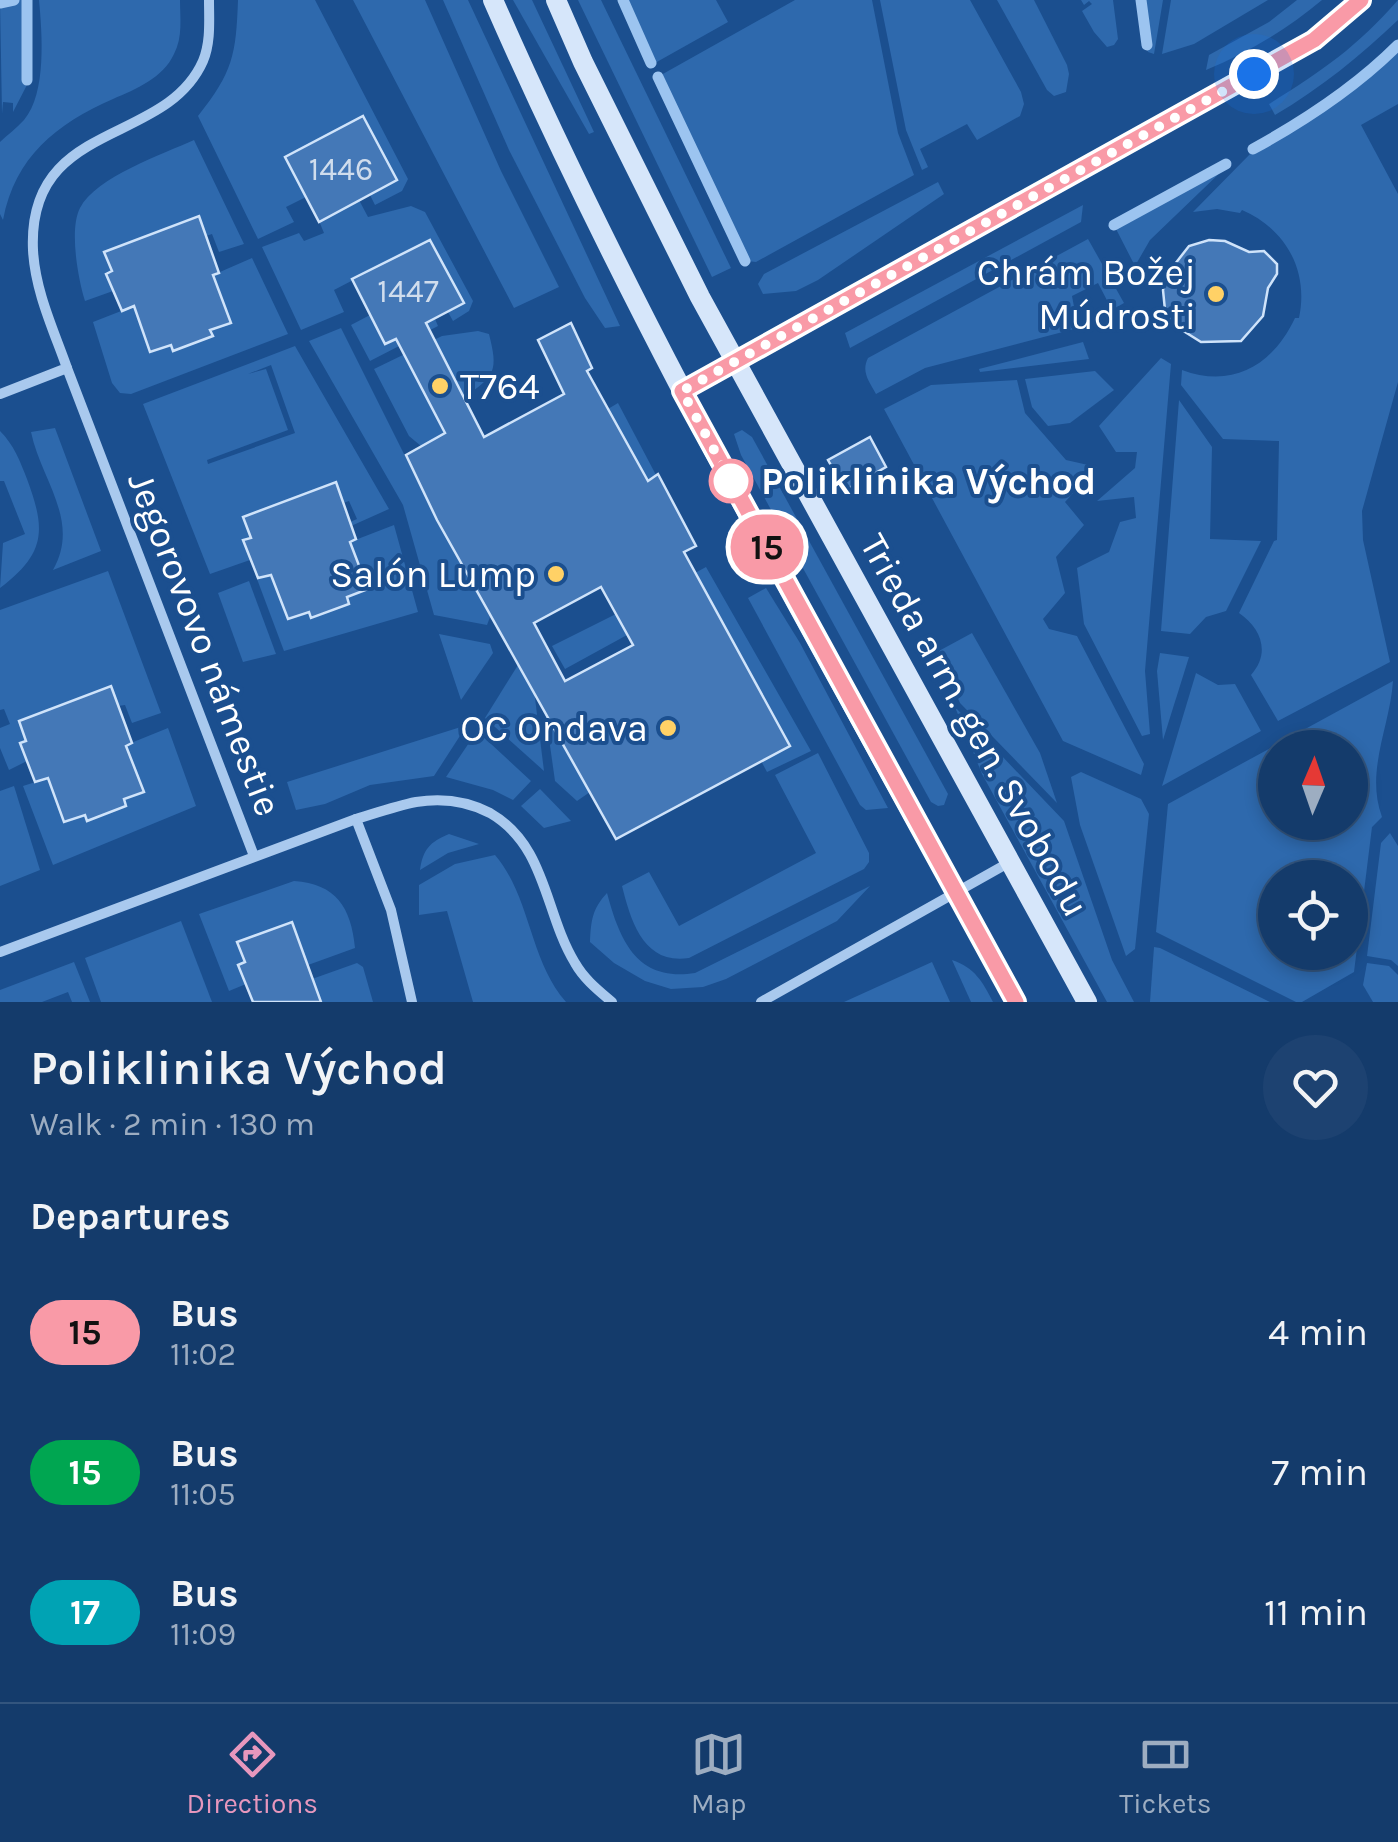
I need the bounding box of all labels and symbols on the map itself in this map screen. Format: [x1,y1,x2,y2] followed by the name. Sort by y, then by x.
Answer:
[1229,49,1279,99] your location
[309,151,373,188] house number: 1446
[977,250,1196,339] place label: Chrám Božej Múdrosti
[377,273,439,310] house number: 1447
[1205,283,1227,305] marker: Chrám Božej Múdrosti
[460,364,540,409] place label: T764
[429,375,451,397] marker: T764
[761,459,1096,504] place label: Poliklinika Východ
[710,460,752,502] marker: Poliklinika Východ
[118,466,291,822] street label: Jegorovovo námestie
[722,514,812,580] line badge: 15
[850,526,1099,924] street label: Trieda arm. gen. Svobodu
[330,552,536,597] place label: Salón Lump
[545,563,567,585] marker: Salón Lump
[460,706,648,751] place label: OC Ondava
[657,717,679,739] marker: OC Ondava
[1258,730,1368,840] north arrow

